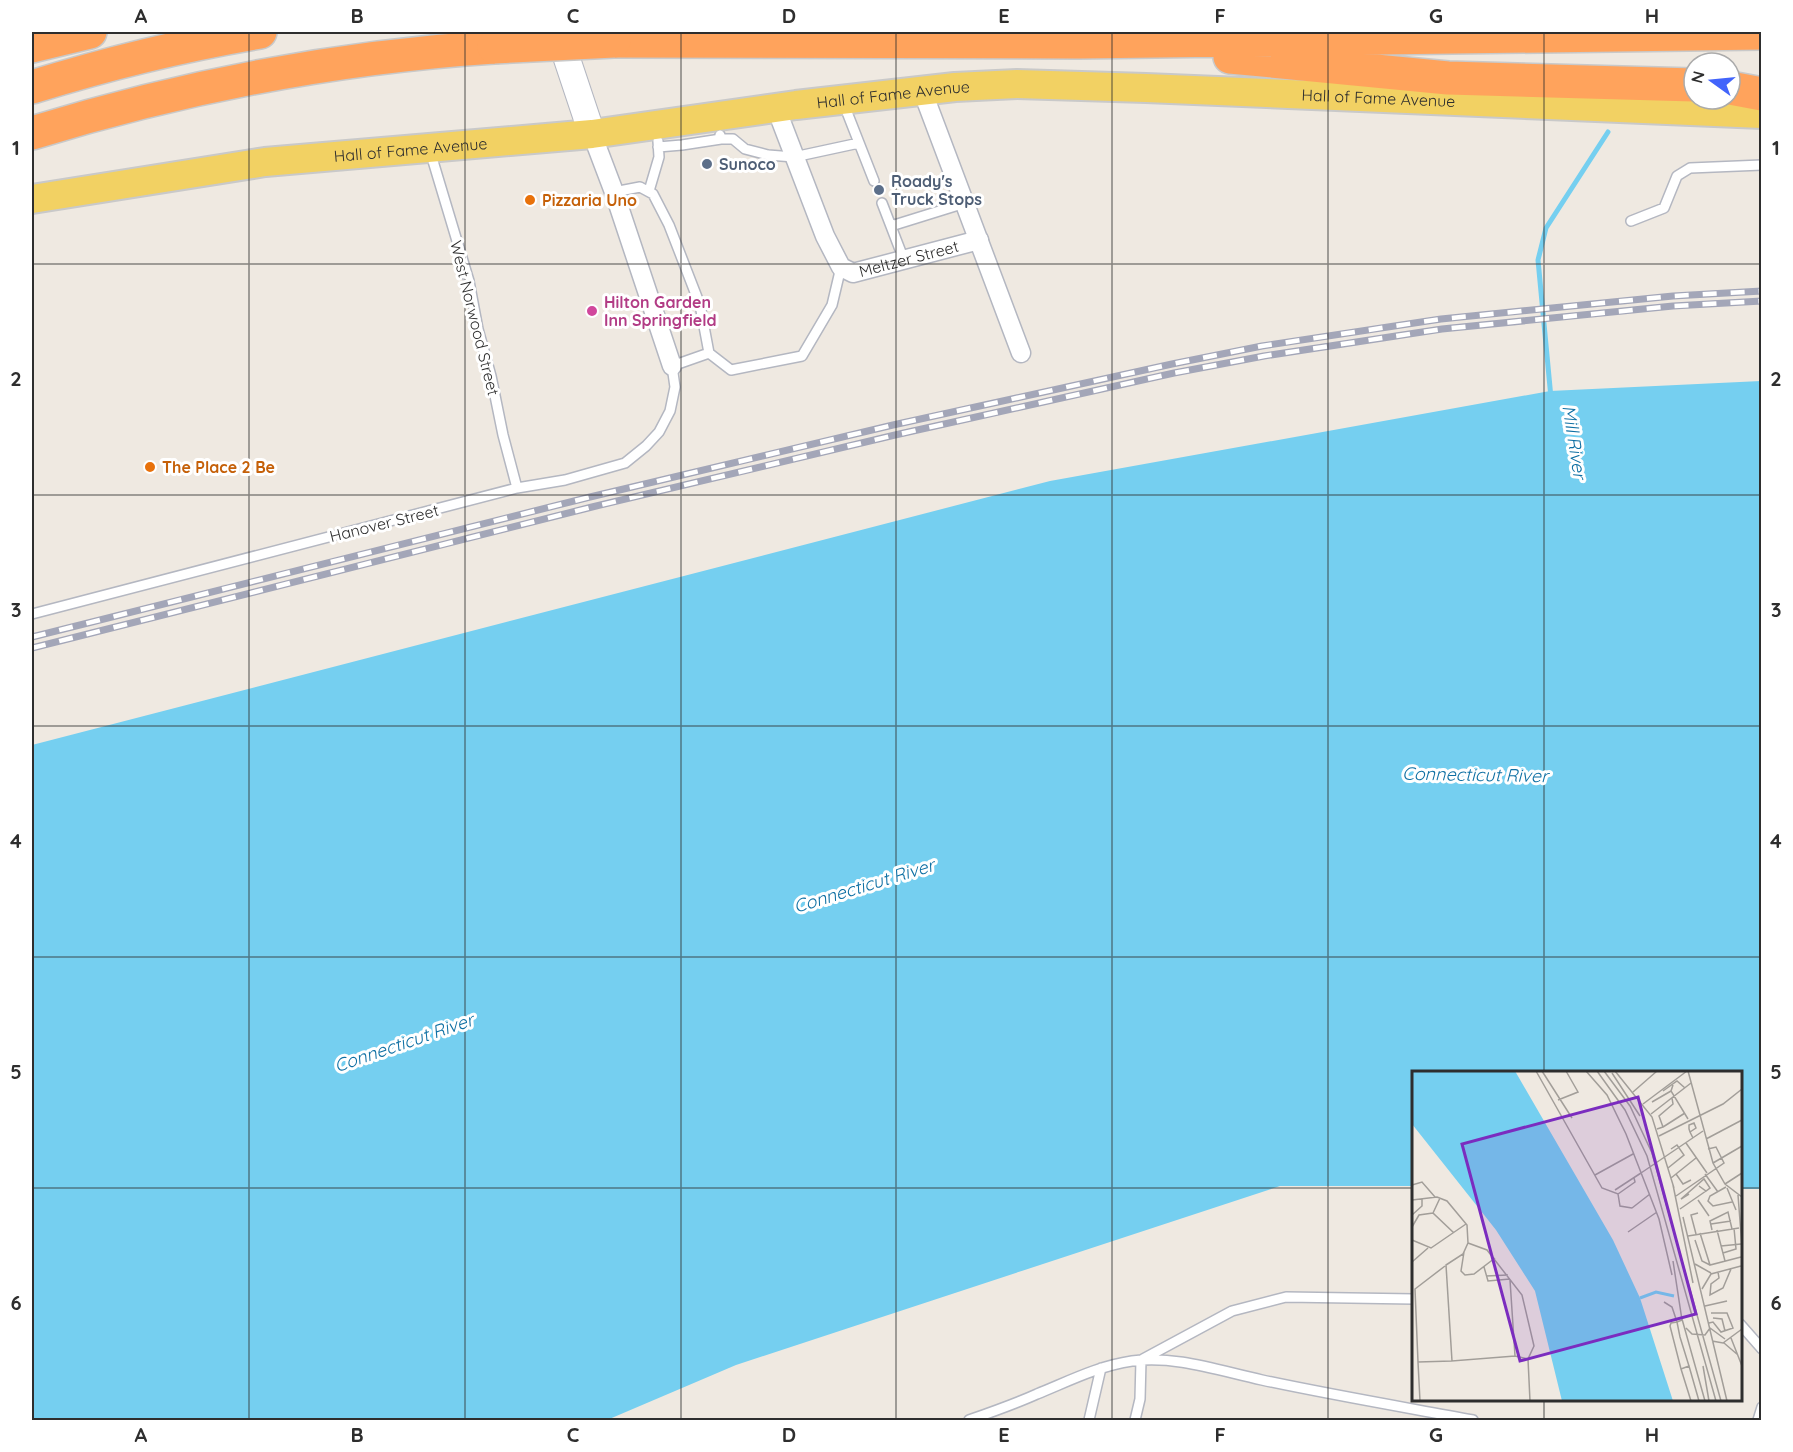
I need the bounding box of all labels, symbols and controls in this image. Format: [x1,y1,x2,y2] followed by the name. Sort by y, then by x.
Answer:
[135,3,148,28] text: A
[350,3,364,28] text: B
[567,3,580,28] text: C
[782,3,796,28] text: D
[998,3,1010,28] text: E
[1214,3,1226,28] text: F
[1429,3,1443,28] text: G
[1645,3,1659,28] text: H
[1682,51,1742,111] north arrow
[1686,69,1709,85] text: N
[816,76,970,113] street label: Hall of Fame Avenue
[1301,85,1456,111] street label: Hall of Fame Avenue
[333,133,488,166] street label: Hall of Fame Avenue
[12,135,20,160] text: 1
[1772,135,1780,160] text: 1
[719,154,776,174] place label: Sunoco
[700,157,714,171] marker: Sunoco
[891,171,982,209] place label: Roady's Truck Stops
[872,183,886,197] marker: Roady's Truck Stops
[542,190,637,210] place label: Pizzaria Uno
[523,193,537,207] marker: Pizzaria Uno
[857,236,961,281] street label: Meltzer Street
[446,238,504,398] street label: West Norwood Street
[604,292,716,330] place label: Hilton Garden Inn Springfield
[585,304,599,318] marker: Hilton Garden Inn Springfield
[10,366,22,391] text: 2
[1770,366,1782,391] text: 2
[1557,403,1592,482] water label: Mill River
[162,457,275,477] place label: The Place 2 Be
[143,460,157,474] marker: The Place 2 Be
[327,500,441,546] street label: Hanover Street
[11,597,21,622] text: 3
[1771,597,1781,622] text: 3
[1402,762,1550,787] water label: Connecticut River
[10,828,22,853] text: 4
[1770,828,1782,853] text: 4
[791,853,939,918] water label: Connecticut River
[331,1007,479,1077] water label: Connecticut River
[10,1059,22,1084] text: 5
[1770,1059,1782,1084] text: 5
[1412,1071,1742,1401] inset map
[10,1290,22,1315] text: 6
[1770,1290,1782,1315] text: 6
[135,1422,148,1447] text: A
[350,1422,364,1447] text: B
[567,1422,580,1447] text: C
[782,1422,796,1447] text: D
[998,1422,1010,1447] text: E
[1214,1422,1226,1447] text: F
[1429,1422,1443,1447] text: G
[1645,1422,1659,1447] text: H

